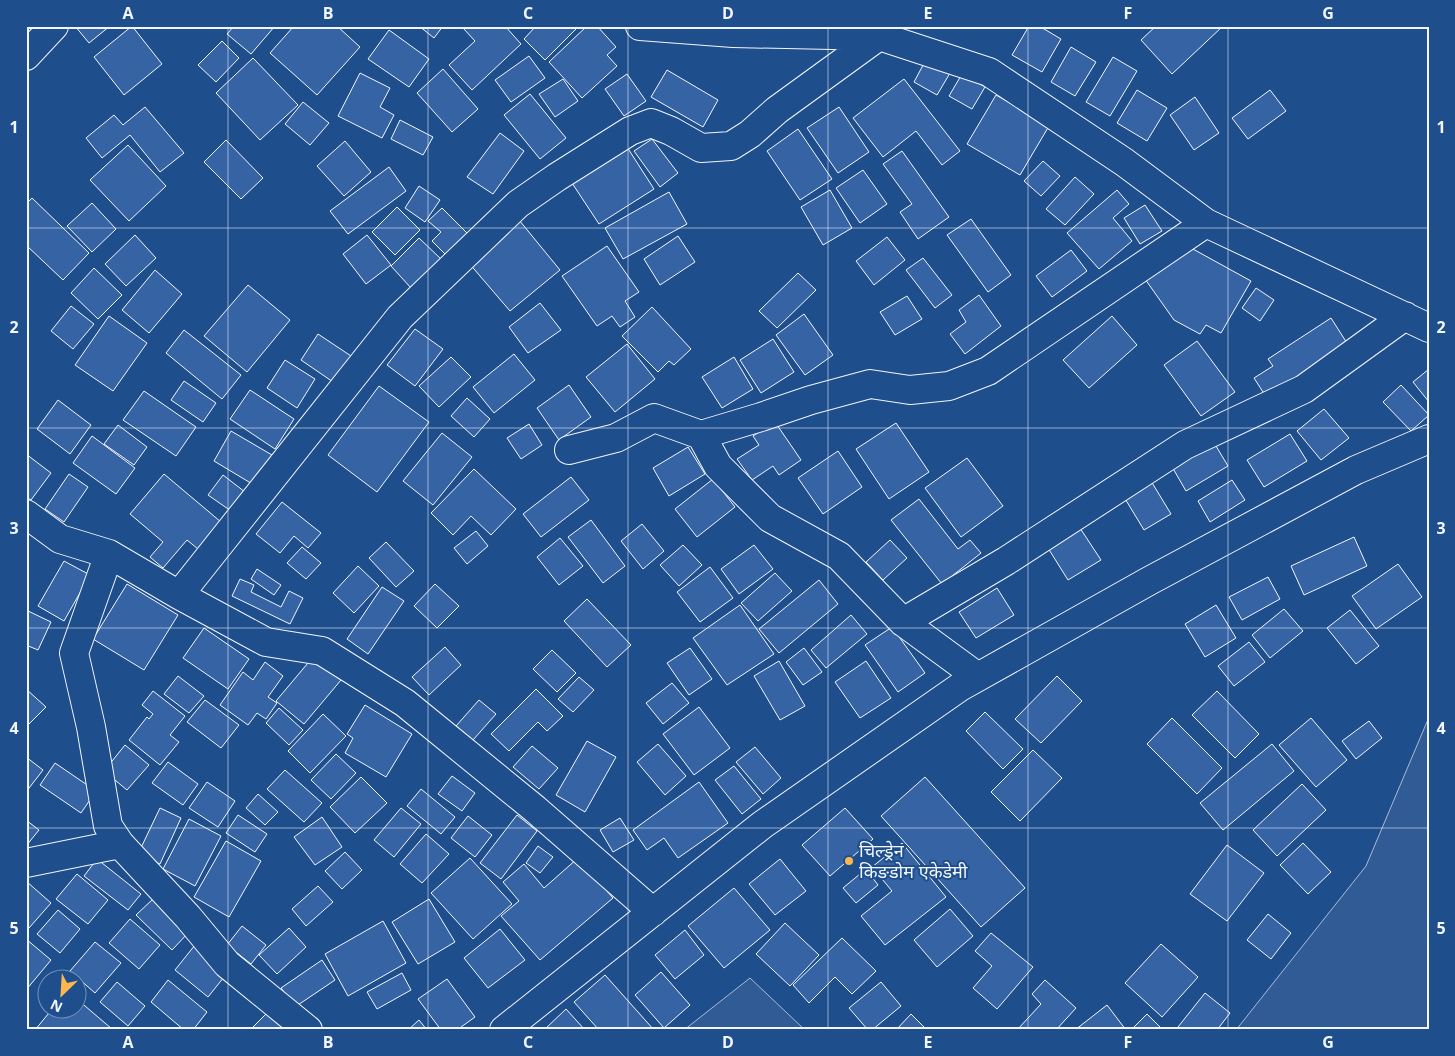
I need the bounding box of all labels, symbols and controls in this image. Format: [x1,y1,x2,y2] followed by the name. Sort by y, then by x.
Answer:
[122,2,134,24] text: A
[323,2,333,24] text: B
[523,2,533,24] text: C
[722,2,734,24] text: D
[924,2,933,24] text: E
[1124,2,1132,24] text: F
[1322,2,1334,24] text: G
[9,116,19,138] text: 1
[1436,116,1446,138] text: 1
[9,316,19,338] text: 2
[1436,316,1446,338] text: 2
[9,517,19,539] text: 3
[1436,517,1446,539] text: 3
[9,717,19,739] text: 4
[1436,717,1446,739] text: 4
[859,838,968,883] place label: चिल्ड्रेन किङडोम एकेडेमी
[843,855,855,867] marker: चिल्ड्रेन किङडोम एकेडेमी
[9,917,19,939] text: 5
[1436,917,1446,939] text: 5
[38,968,88,1018] north arrow
[47,995,65,1017] text: N
[122,1031,134,1053] text: A
[323,1031,333,1053] text: B
[523,1031,533,1053] text: C
[722,1031,734,1053] text: D
[924,1031,933,1053] text: E
[1124,1031,1132,1053] text: F
[1322,1031,1334,1053] text: G

